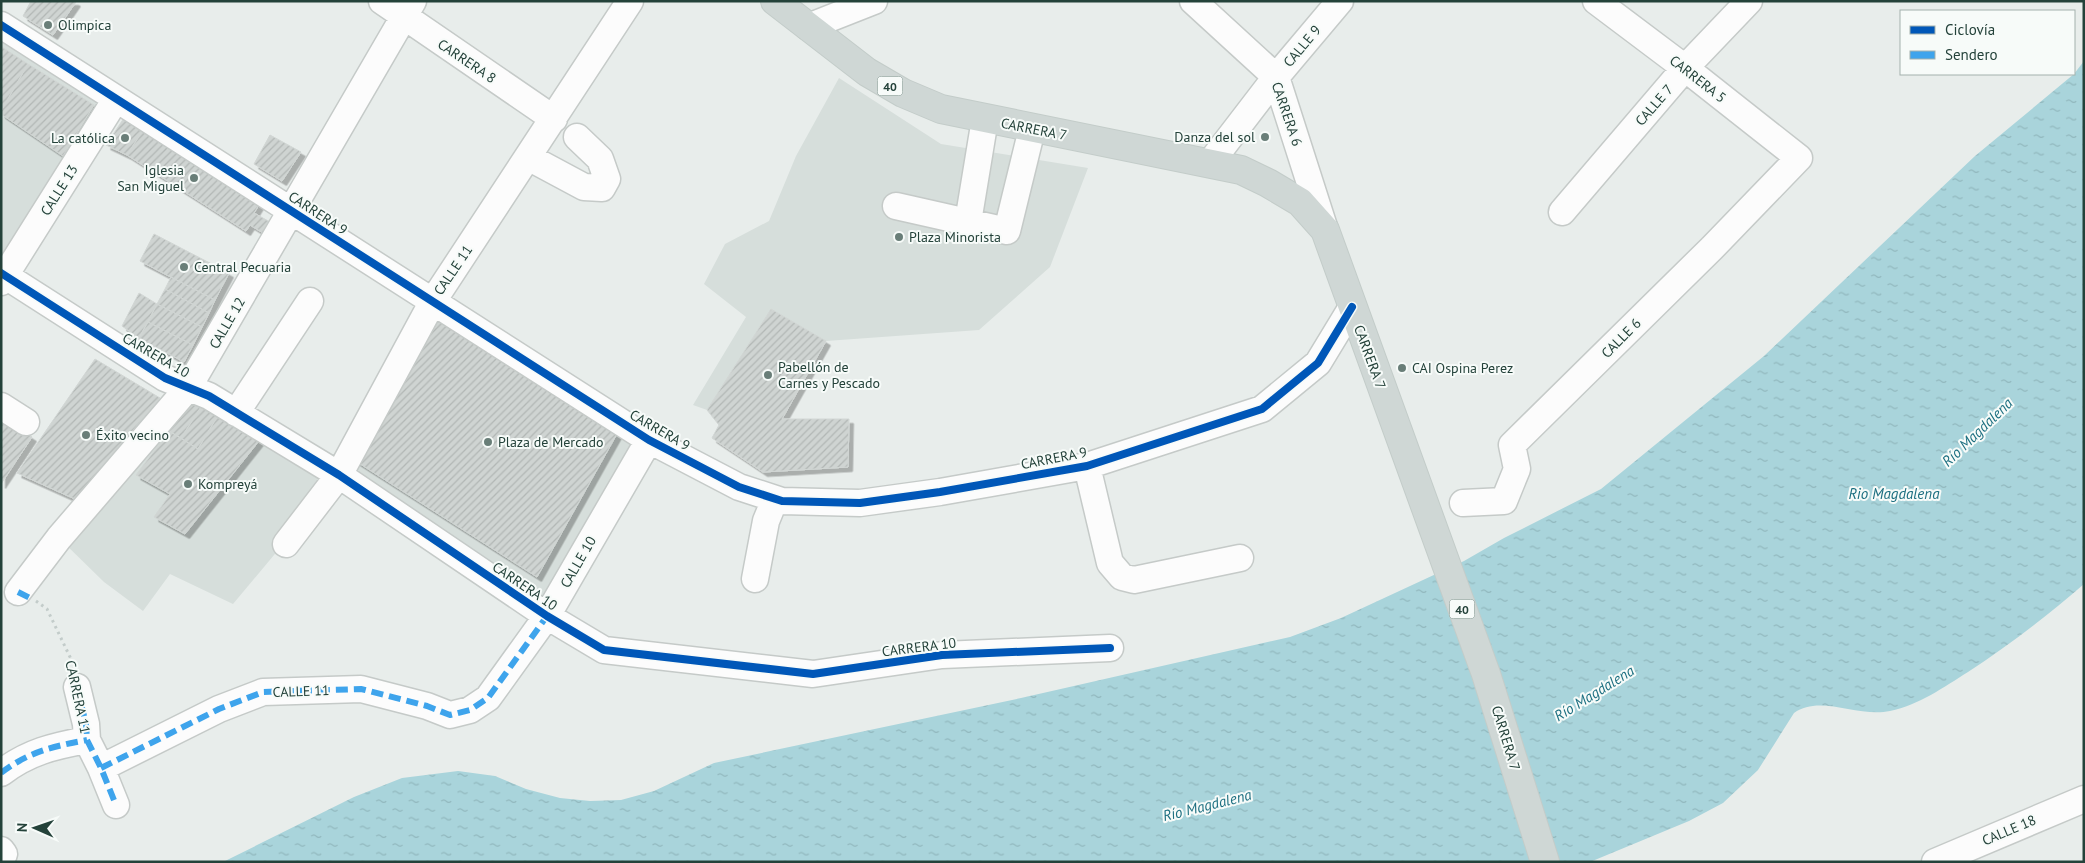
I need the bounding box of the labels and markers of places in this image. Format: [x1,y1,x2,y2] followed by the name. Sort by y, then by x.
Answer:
[58,16,111,34] place label: Olimpica
[42,19,54,31] marker: Olimpica
[1174,128,1255,146] place label: Danza del sol
[51,129,115,147] place label: La católica
[1259,131,1271,143] marker: Danza del sol
[119,132,131,144] marker: La católica
[117,161,184,195] place label: Iglesia San Miguel
[188,172,200,184] marker: Iglesia San Miguel
[909,228,1001,246] place label: Plaza Minorista
[893,231,905,243] marker: Plaza Minorista
[194,258,291,276] place label: Central Pecuaria
[178,261,190,273] marker: Central Pecuaria
[778,358,880,392] place label: Pabellón de Carnes y Pescado
[1412,359,1513,377] place label: CAI Ospina Perez
[1396,362,1408,374] marker: CAI Ospina Perez
[762,369,774,381] marker: Pabellón de Carnes y Pescado
[96,426,169,444] place label: Éxito vecino
[80,429,92,441] marker: Éxito vecino
[498,433,603,451] place label: Plaza de Mercado
[482,436,494,448] marker: Plaza de Mercado
[198,475,257,493] place label: Kompreyá
[182,478,194,490] marker: Kompreyá

